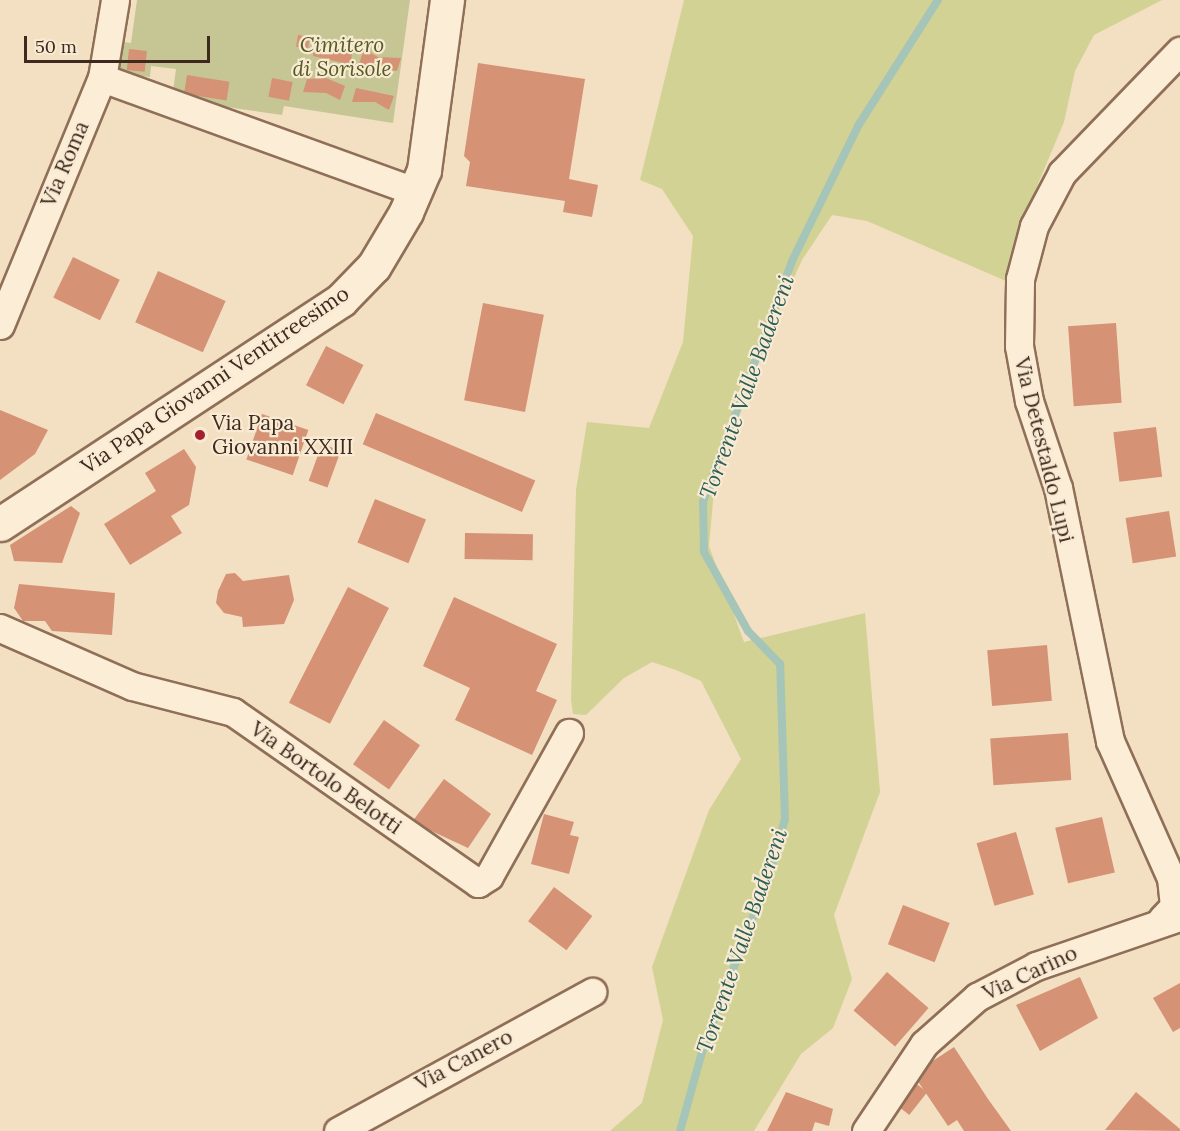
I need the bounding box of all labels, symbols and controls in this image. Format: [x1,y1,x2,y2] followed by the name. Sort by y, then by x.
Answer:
[27,24,213,62] scale bar
[292,32,392,82] park label: Cimitero di Sorisole
[35,35,77,58] text: 50 m
[36,117,94,211] street label: Via Roma
[694,272,800,502] water label: Torrente Valle Badereni
[76,281,354,479] street label: Via Papa Giovanni Ventitreesimo
[1009,355,1079,545] street label: Via Detestaldo Lupi
[212,410,353,460] place label: Via Papa Giovanni XXIII
[193,428,207,442] marker: Via Papa Giovanni XXIII
[245,716,407,840] street label: Via Bortolo Belotti
[691,825,793,1057] water label: Torrente Valle Badereni
[979,940,1081,1006] street label: Via Carino
[411,1024,517,1096] street label: Via Canero

